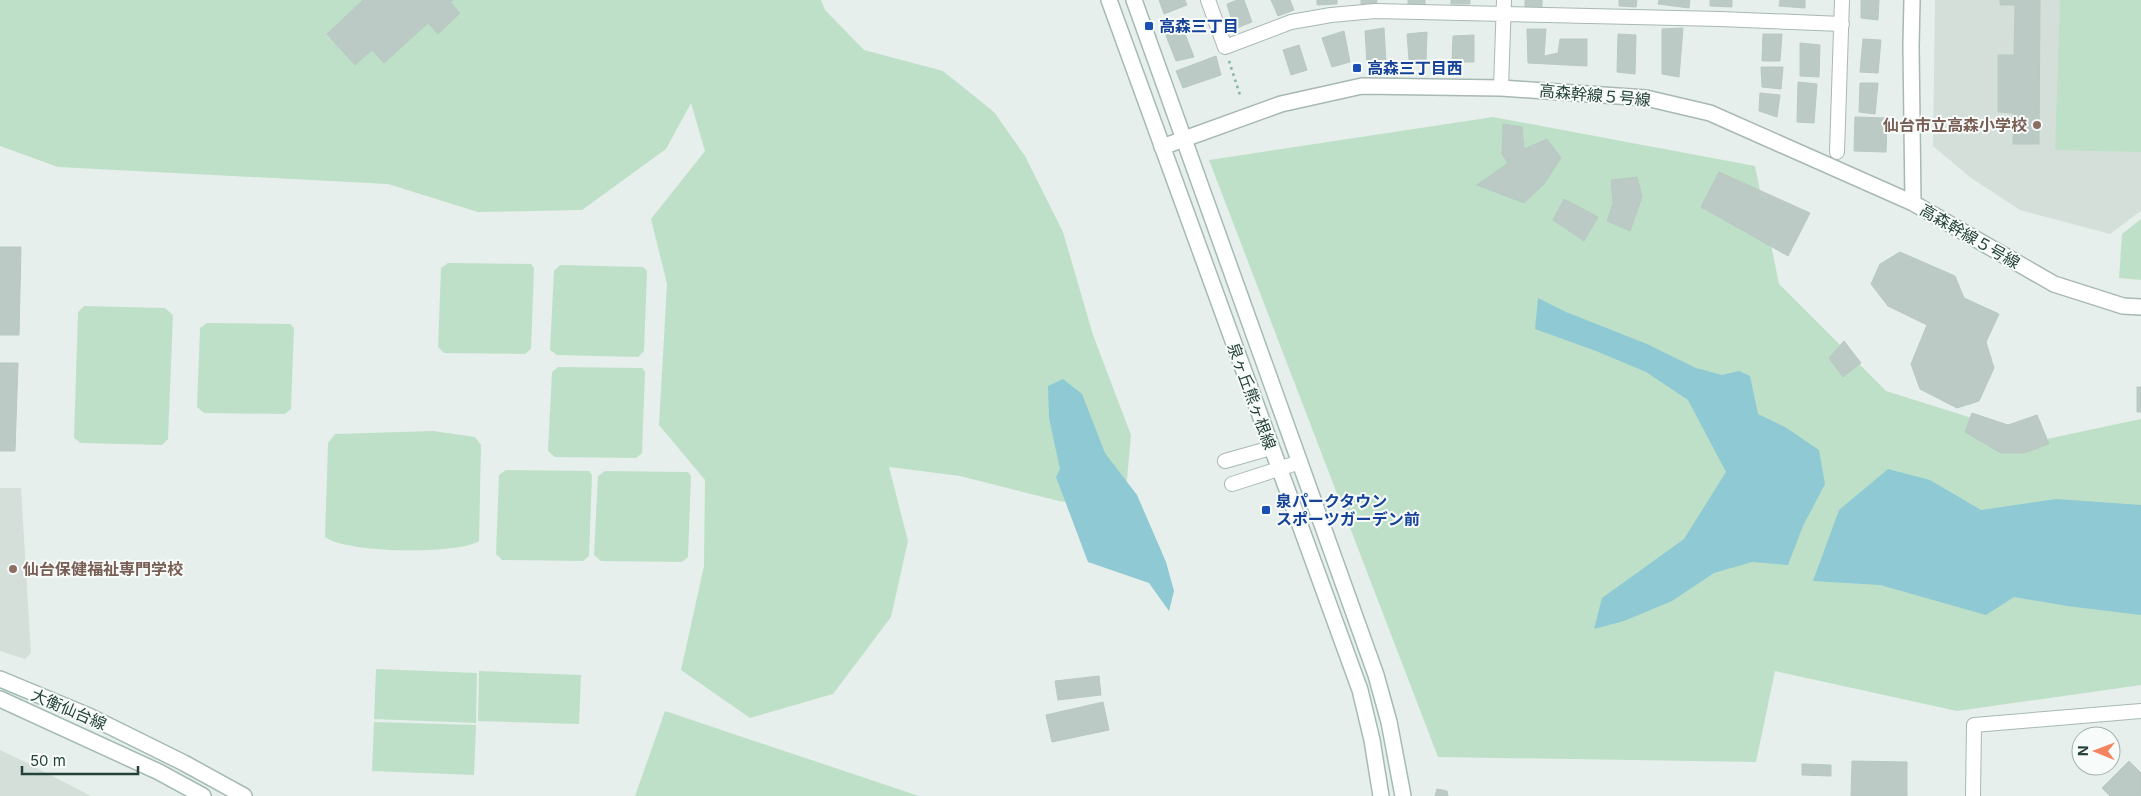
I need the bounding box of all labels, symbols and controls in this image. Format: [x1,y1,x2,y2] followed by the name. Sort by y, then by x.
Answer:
[1159,16,1239,36] place label: 高森三丁目
[1143,20,1155,32] marker: 高森三丁目
[1367,58,1463,78] place label: 高森三丁目西
[1351,62,1363,74] marker: 高森三丁目西
[1538,80,1652,110] street label: 高森幹線５号線
[1882,115,2027,135] place label: 仙台市立高森小学校
[2031,119,2043,131] marker: 仙台市立高森小学校
[1916,199,2024,273] street label: 高森幹線５号線
[1223,340,1281,452] street label: 泉ヶ丘熊ヶ根線
[1276,491,1420,529] place label: 泉パークタウン スポーツガーデン前
[1260,504,1272,516] marker: 泉パークタウン スポーツガーデン前
[22,559,183,579] place label: 仙台保健福祉専門学校
[7,563,19,575] marker: 仙台保健福祉専門学校
[28,684,110,734] street label: 大衡仙台線
[2071,726,2121,776] north arrow
[22,744,139,776] scale bar
[2074,745,2091,756] text: N
[30,751,66,770] text: 50 m

